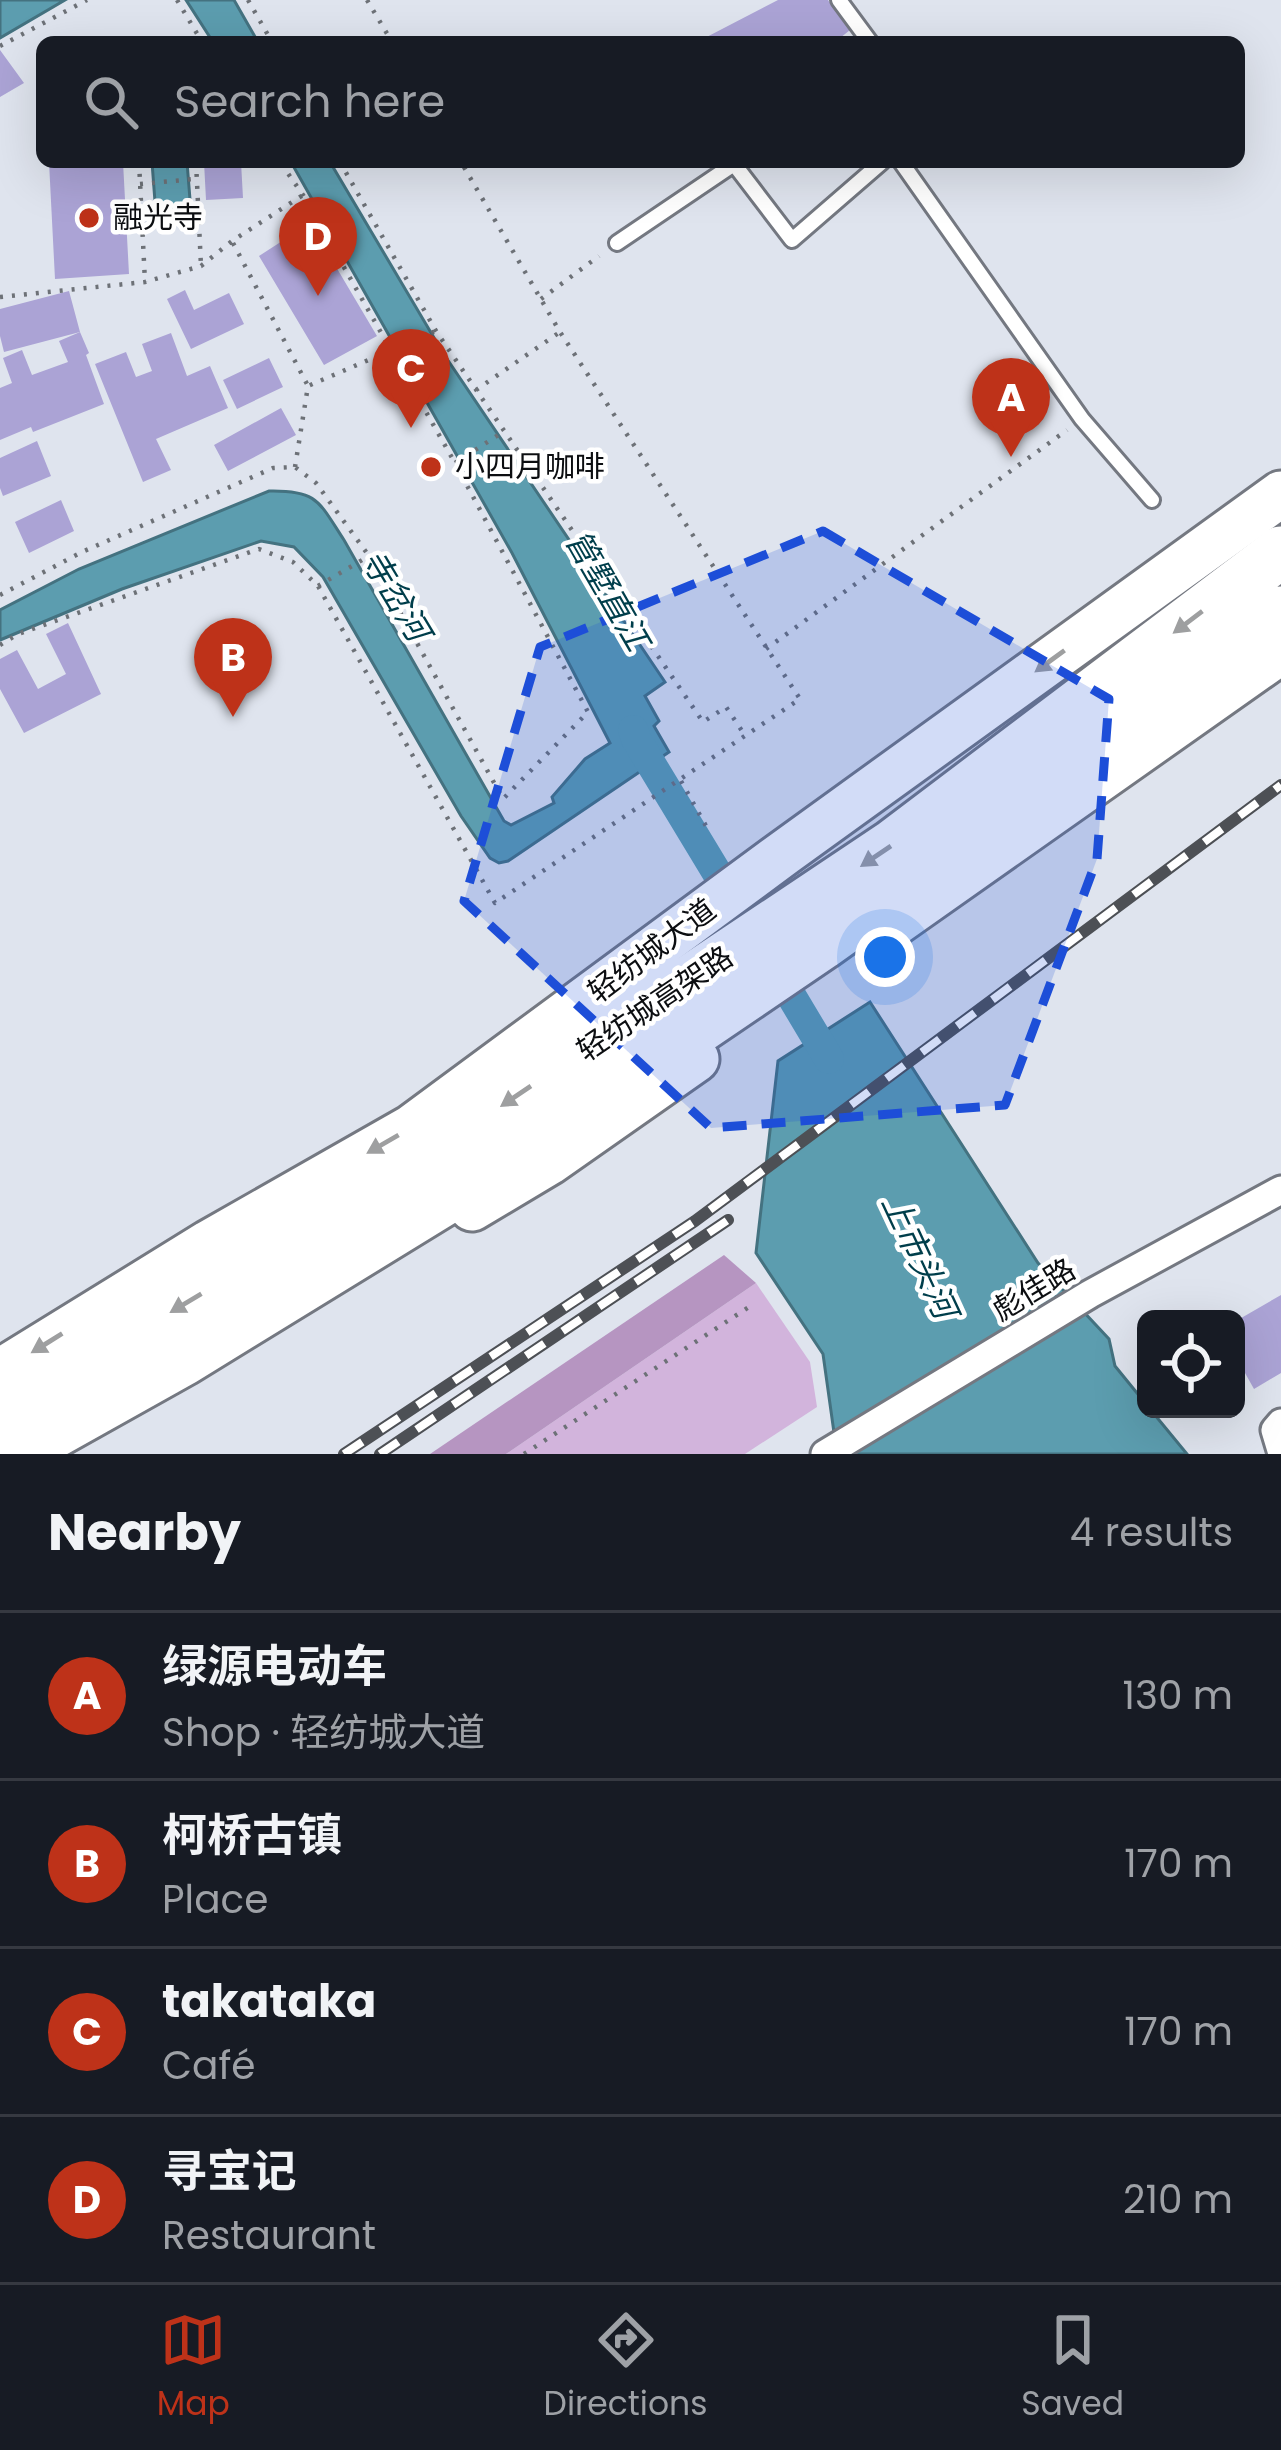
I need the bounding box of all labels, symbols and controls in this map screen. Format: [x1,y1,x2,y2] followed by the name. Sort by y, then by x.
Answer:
[36,36,1245,168] search box
[78,69,144,135] icon: search
[174,70,445,133] text: Search here
[113,196,203,239] place label: 融光寺
[279,197,357,296] pin: D
[76,205,102,231] marker: 融光寺
[372,329,450,428] pin: C
[972,358,1050,457] pin: A
[455,445,605,488] place label: 小四月咖啡
[418,454,444,480] marker: 小四月咖啡
[554,521,662,662] water label: 管墅直江
[350,541,444,655] water label: 寺岔河
[1172,610,1203,634] one-way arrow
[194,618,272,717] pin: B
[1034,649,1066,673] one-way arrow
[859,845,892,867] one-way arrow
[579,888,725,1013] street label: 轻纺城大道
[855,927,915,987] your location
[568,935,741,1072] street label: 轻纺城高架路
[500,1085,533,1107] one-way arrow
[366,1133,400,1154] one-way arrow
[870,1186,971,1331] water label: 上市头河
[984,1248,1083,1331] street label: 彪佳路
[169,1292,203,1313] one-way arrow
[1137,1310,1245,1418] map controls
[1137,1310,1245,1418] button: locate
[30,1332,64,1353] one-way arrow
[48,1496,241,1568] text: Nearby
[1070,1505,1233,1560] text: 4 results
[162,1635,387,1698] text: 绿源电动车
[73,1668,101,1723] text: A
[1122,1668,1233,1723] text: 130 m
[162,1705,485,1760] text: Shop · 轻纺城大道
[162,1804,342,1867] text: 柯桥古镇
[74,1836,100,1891] text: B
[1124,1836,1233,1891] text: 170 m
[162,1872,268,1927] text: Place
[162,1970,376,2033] text: takataka
[72,2004,102,2059] text: C
[1124,2004,1233,2059] text: 170 m
[162,2038,255,2093] text: Café
[162,2140,297,2203] text: 寻宝记
[73,2172,101,2227] text: D
[1123,2172,1233,2227] text: 210 m
[162,2208,376,2263] text: Restaurant
[157,2307,230,2429] tab: Map
[544,2307,707,2429] tab: Directions
[1021,2307,1124,2429] tab: Saved

